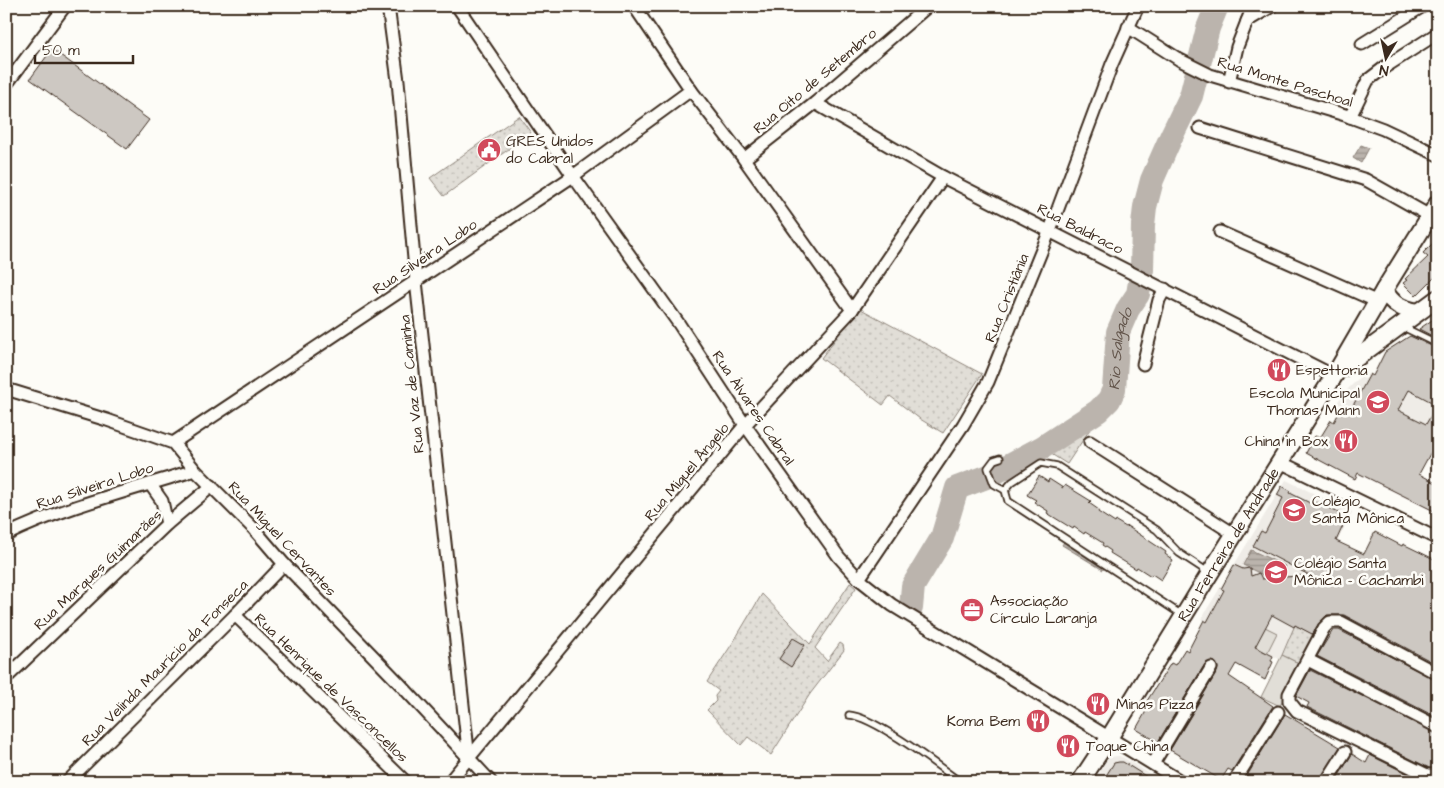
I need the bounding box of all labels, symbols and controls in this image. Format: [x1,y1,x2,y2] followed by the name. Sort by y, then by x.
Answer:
[749,23,882,139] street label: Rua Oito de Setembro
[35,32,132,64] scale bar
[1362,32,1412,82] north arrow
[42,40,80,61] text: 50 m
[1215,51,1355,113] street label: Rua Monte Paschoal
[1378,59,1390,80] text: N
[506,131,594,169] place label: GRES Unidos do Cabral
[476,137,502,163] public building icon: GRES Unidos do Cabral
[1033,198,1127,260] street label: Rua Baldraco
[369,214,482,300] street label: Rua Silveira Lobo
[980,250,1034,346] street label: Rua Cristiânia
[1103,303,1139,391] water label: Rio Salgado
[394,313,430,454] street label: Rua Vaz de Caminha
[707,346,799,470] street label: Rua Álvares Cabral
[1266,357,1292,383] restaurant icon: Espettoria
[1296,360,1368,381] place label: Espettoria
[1250,383,1360,421] place label: Escola Municipal Thomas Mann
[1365,389,1391,415] school or university icon: Escola Municipal Thomas Mann
[640,418,735,526] street label: Rua Miguel Ângelo
[1333,428,1359,454] restaurant icon: China in Box
[1245,431,1329,452] place label: China in Box
[34,457,157,515] street label: Rua Silveira Lobo
[1172,464,1284,625] street label: Rua Ferreira de Andrade
[222,477,341,602] street label: Rua Miguel Cervantes
[1312,491,1405,529] place label: Colégio Santa Mônica
[1281,497,1307,523] school or university icon: Colégio Santa Mônica
[29,505,167,635] street label: Rua Marques Guimarães
[1294,553,1424,591] place label: Colégio Santa Mônica - Cachambi
[1263,559,1289,585] school or university icon: Colégio Santa Mônica - Cachambi
[77,575,253,751] street label: Rua Velinda Maurício da Fonseca
[990,591,1097,629] place label: Associação Círculo Laranja
[959,597,985,623] office icon: Associação Círculo Laranja
[249,609,413,768] street label: Rua Henrique de Vasconcellos
[1085,691,1111,717] restaurant icon: Minas Pizza
[1116,694,1194,715] place label: Minas Pizza
[1025,708,1051,734] restaurant icon: Koma Bem
[947,711,1020,732] place label: Koma Bem
[1055,733,1081,759] restaurant icon: Toque China
[1086,736,1169,757] place label: Toque China

